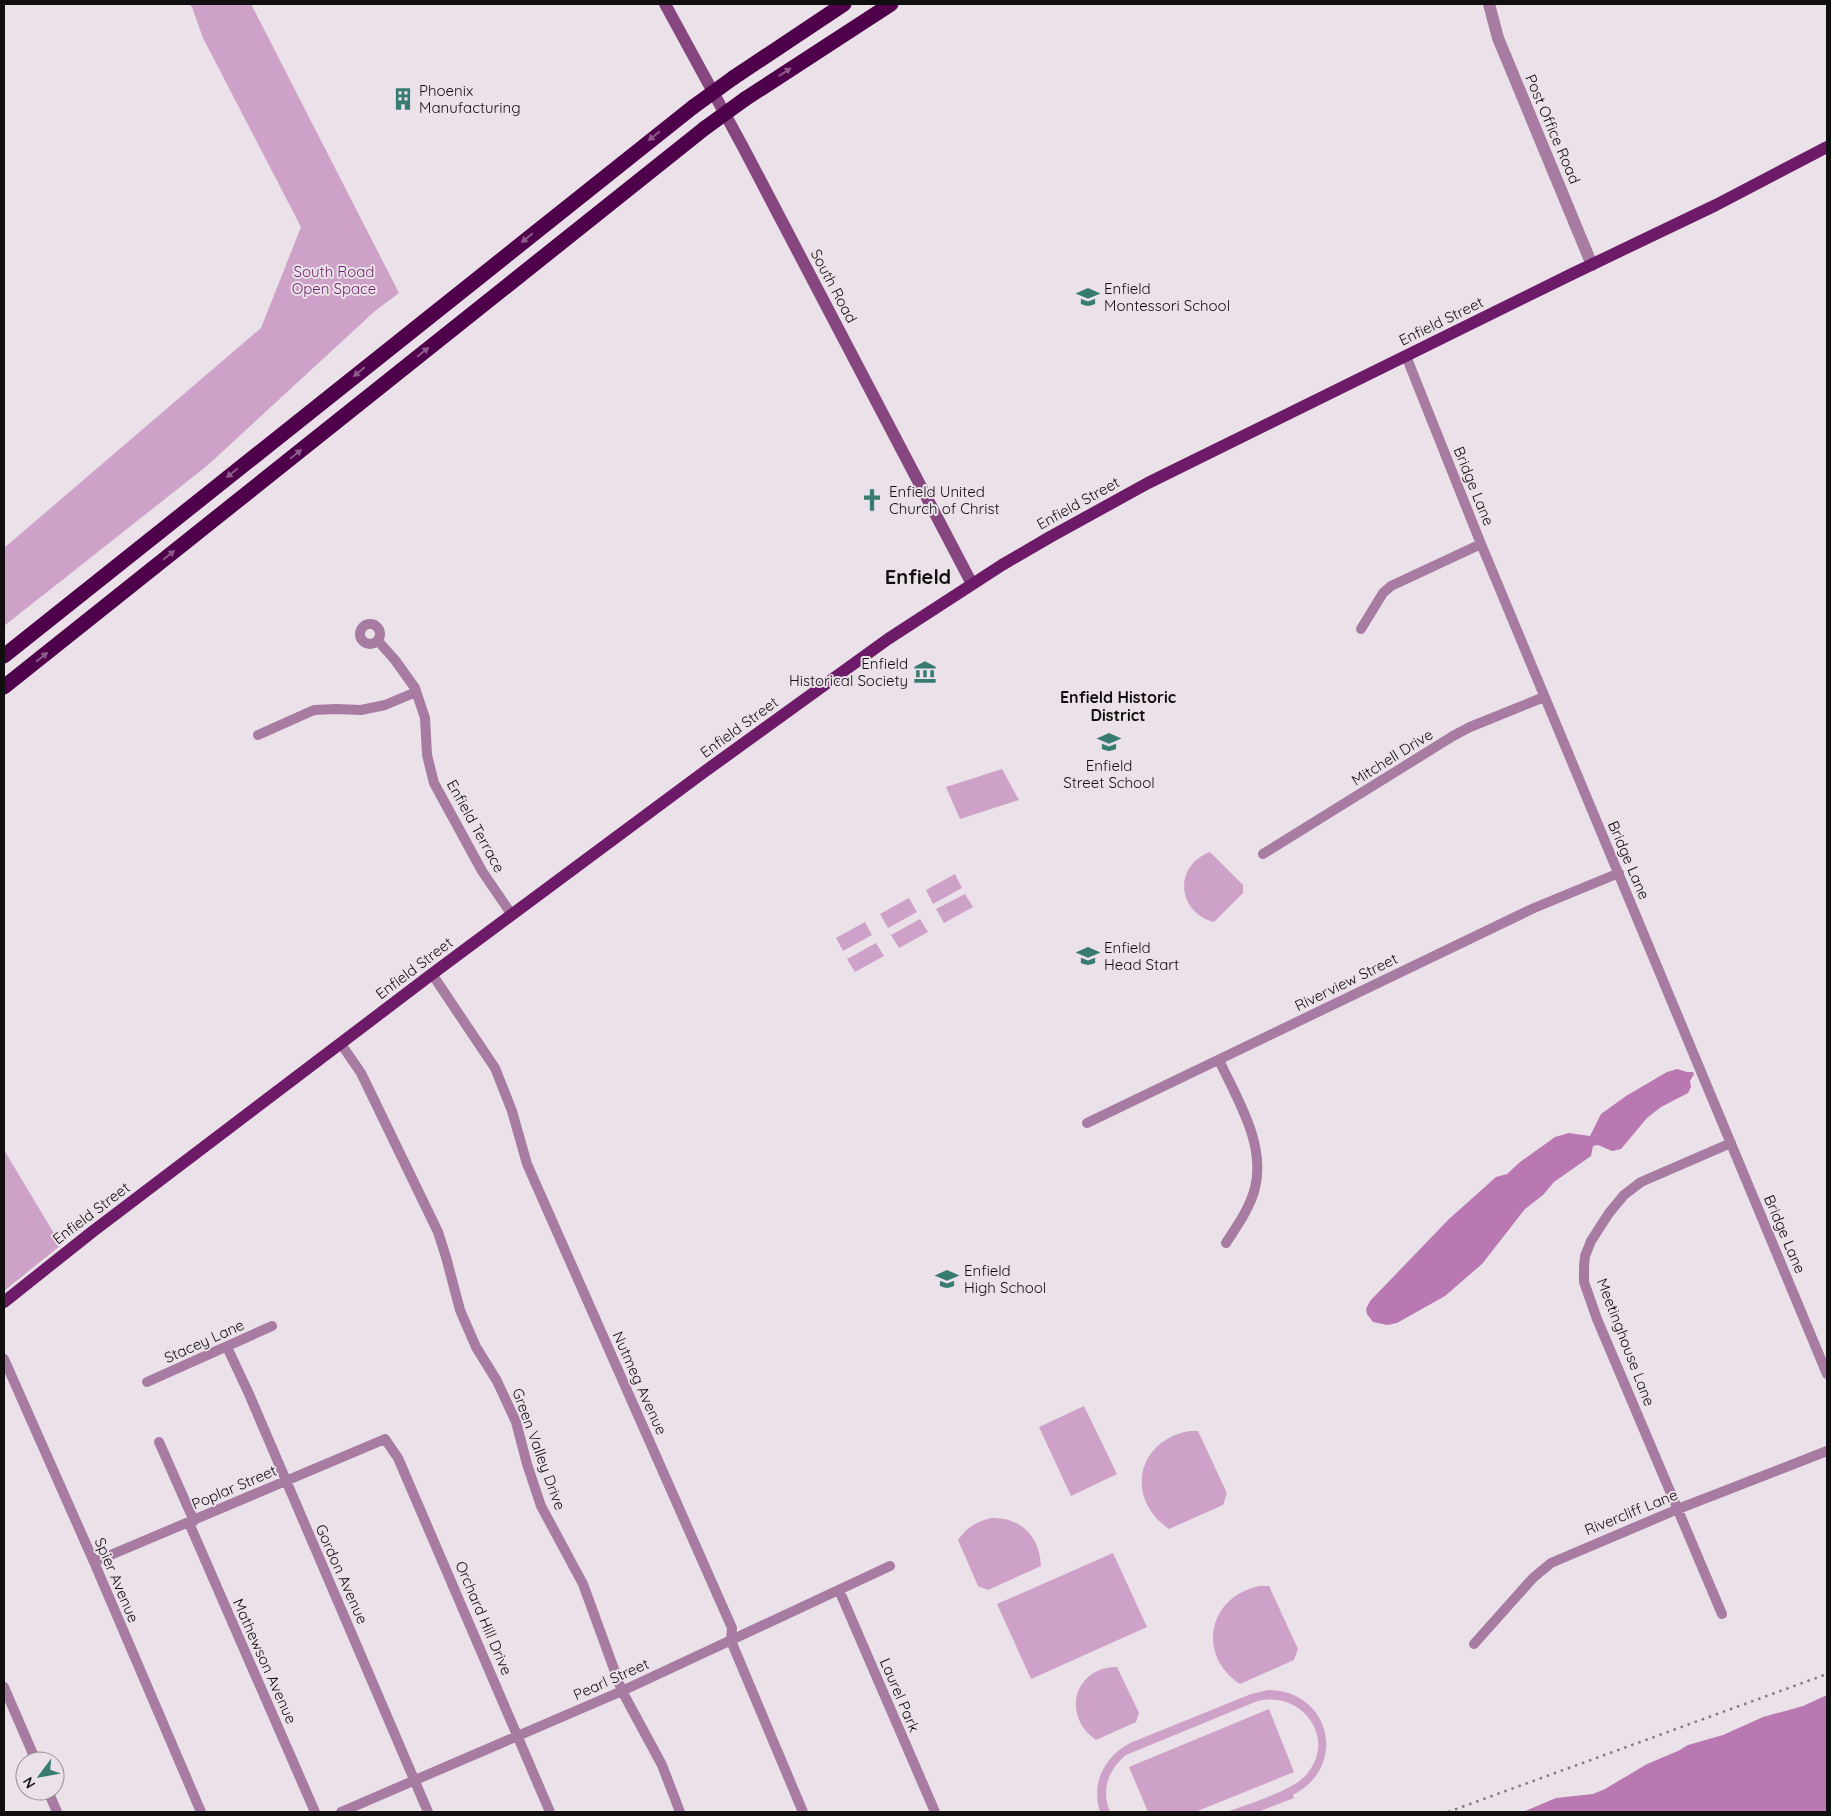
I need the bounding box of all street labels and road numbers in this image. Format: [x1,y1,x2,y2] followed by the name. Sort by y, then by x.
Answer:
[1521,71,1585,187] street label: Post Office Road
[807,246,861,326] street label: South Road
[1396,292,1486,350] street label: Enfield Street
[1450,444,1498,528] street label: Bridge Lane
[1033,472,1123,534] street label: Enfield Street
[696,692,782,762] street label: Enfield Street
[1348,724,1436,790] street label: Mitchell Drive
[443,776,509,876] street label: Enfield Terrace
[1604,818,1654,902] street label: Bridge Lane
[372,933,456,1003] street label: Enfield Street
[1291,949,1401,1015] street label: Riverview Street
[49,1178,133,1248] street label: Enfield Street
[1760,1192,1810,1276] street label: Bridge Lane
[1593,1275,1659,1409] street label: Meetinghouse Lane
[161,1315,247,1367] street label: Stacey Lane
[609,1328,671,1438] street label: Nutmeg Avenue
[508,1385,570,1513] street label: Green Valley Drive
[189,1461,279,1513] street label: Poplar Street
[1582,1485,1680,1539] street label: Rivercliff Lane
[312,1521,372,1627] street label: Gordon Avenue
[91,1535,143,1625] street label: Spier Avenue
[451,1558,517,1678] street label: Orchard Hill Drive
[229,1595,301,1727] street label: Mathewson Avenue
[570,1654,652,1704] street label: Pearl Street
[876,1655,924,1735] street label: Laurel Park

